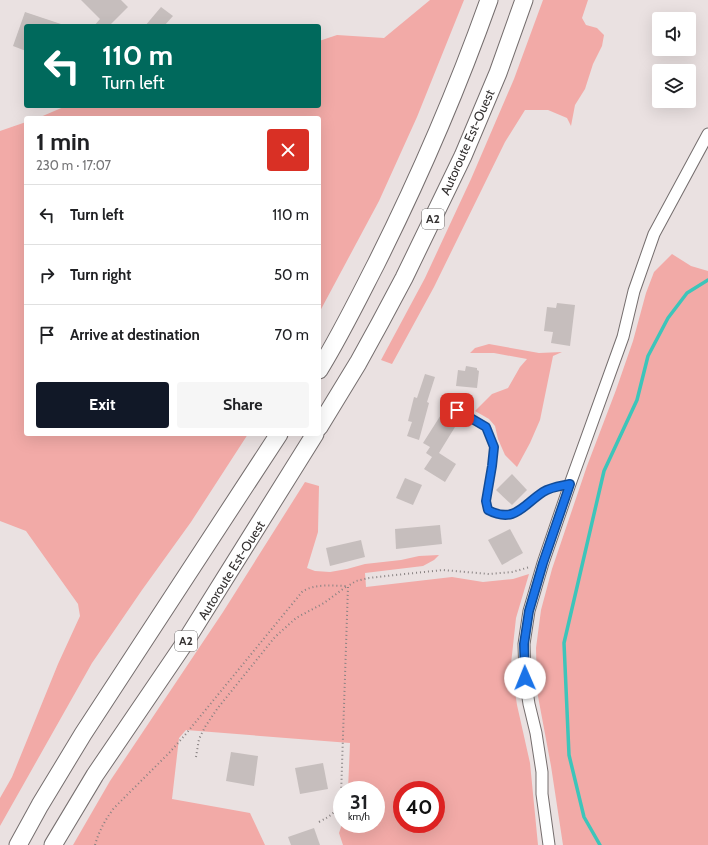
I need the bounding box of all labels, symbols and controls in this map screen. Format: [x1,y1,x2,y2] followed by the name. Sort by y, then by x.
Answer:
[652,12,696,108] map controls
[652,12,696,56] button: sound
[102,38,173,72] text: 110 m
[36,40,88,92] icon: left
[652,64,696,108] button: layers
[102,72,165,94] text: Turn left
[437,86,498,197] street label: Autoroute Est-Ouest
[36,127,90,156] text: 1 min
[267,129,309,171] button: close
[36,157,111,173] text: 230 m · 17:07
[36,204,58,226] icon: left
[70,206,124,224] text: Turn left
[272,206,309,224] text: 110 m
[422,209,444,229] road number: A2
[36,264,58,286] icon: right
[70,266,131,284] text: Turn right
[274,266,309,284] text: 50 m
[36,324,58,346] icon: arrive
[70,326,200,344] text: Arrive at destination
[275,326,309,344] text: 70 m
[36,382,169,428] button: Exit
[177,382,309,428] button: Share
[440,393,474,427] pin
[446,399,468,421] icon: arrive
[194,517,268,622] street label: Autoroute Est-Ouest
[175,631,197,651] road number: A2
[504,657,546,699] position arrow
[393,781,445,833] speed limit sign: 40
[350,790,368,814] text: 31
[348,810,370,823] text: km/h

